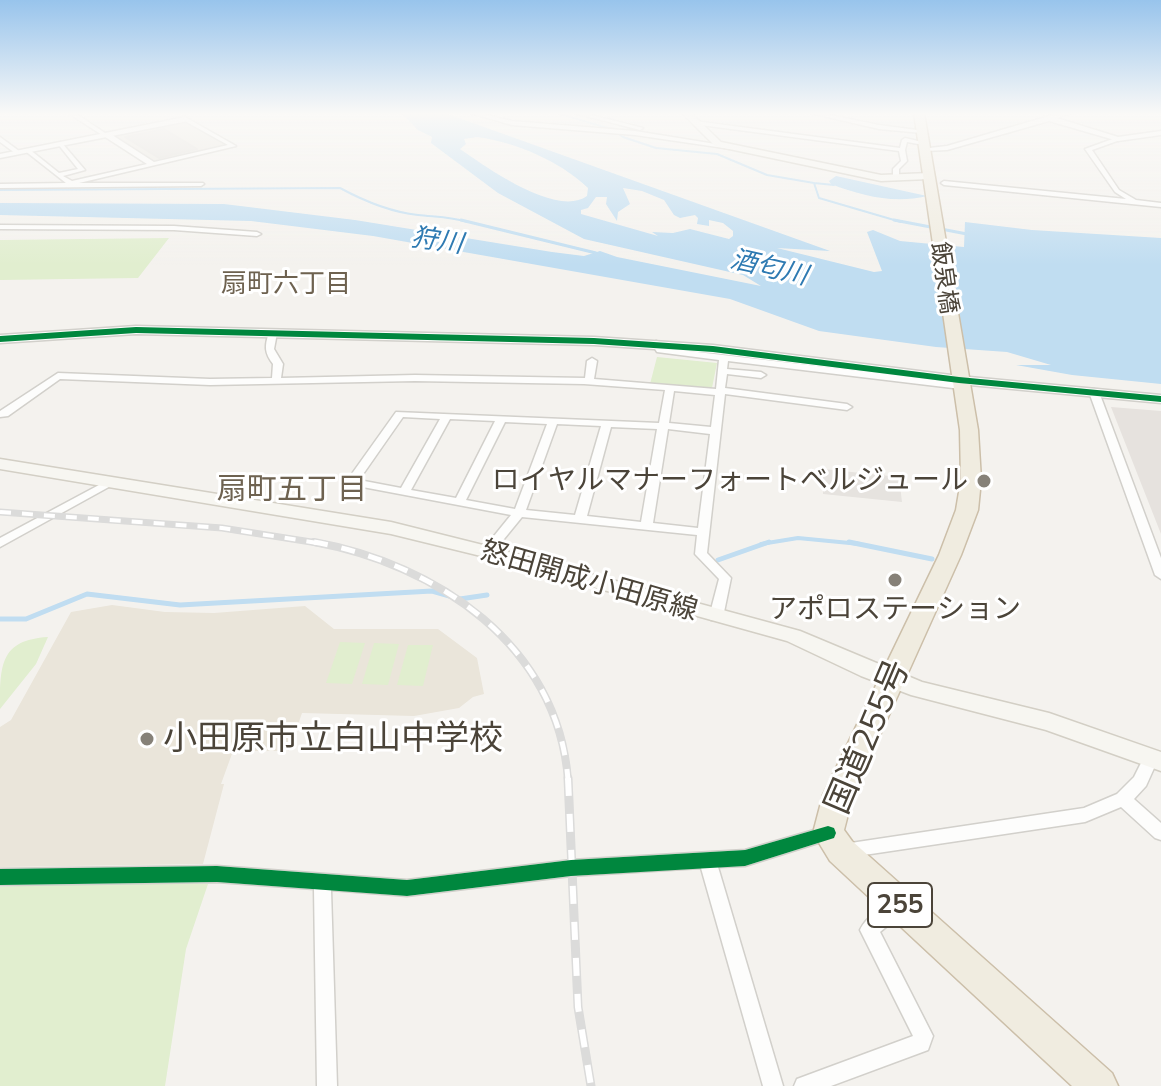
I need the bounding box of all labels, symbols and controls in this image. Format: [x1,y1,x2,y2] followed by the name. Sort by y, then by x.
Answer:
[409,222,465,260] water label: 狩川
[925,240,963,316] street label: 飯泉橋
[727,244,811,292] water label: 酒匂川
[221,268,351,300] district label: 扇町六丁目
[492,464,968,498] place label: ロイヤルマナーフォートベルジュール
[217,472,367,508] district label: 扇町五丁目
[975,472,993,490] marker: ロイヤルマナーフォートベルジュール
[477,534,701,628] street label: 怒田開成小田原線
[886,571,904,589] marker: アポロステーション
[769,593,1021,627] place label: アポロステーション
[817,654,919,820] street label: 国道255号
[163,719,503,759] place label: 小田原市立白山中学校
[138,730,156,748] marker: 小田原市立白山中学校
[868,883,932,927] road number: 255

